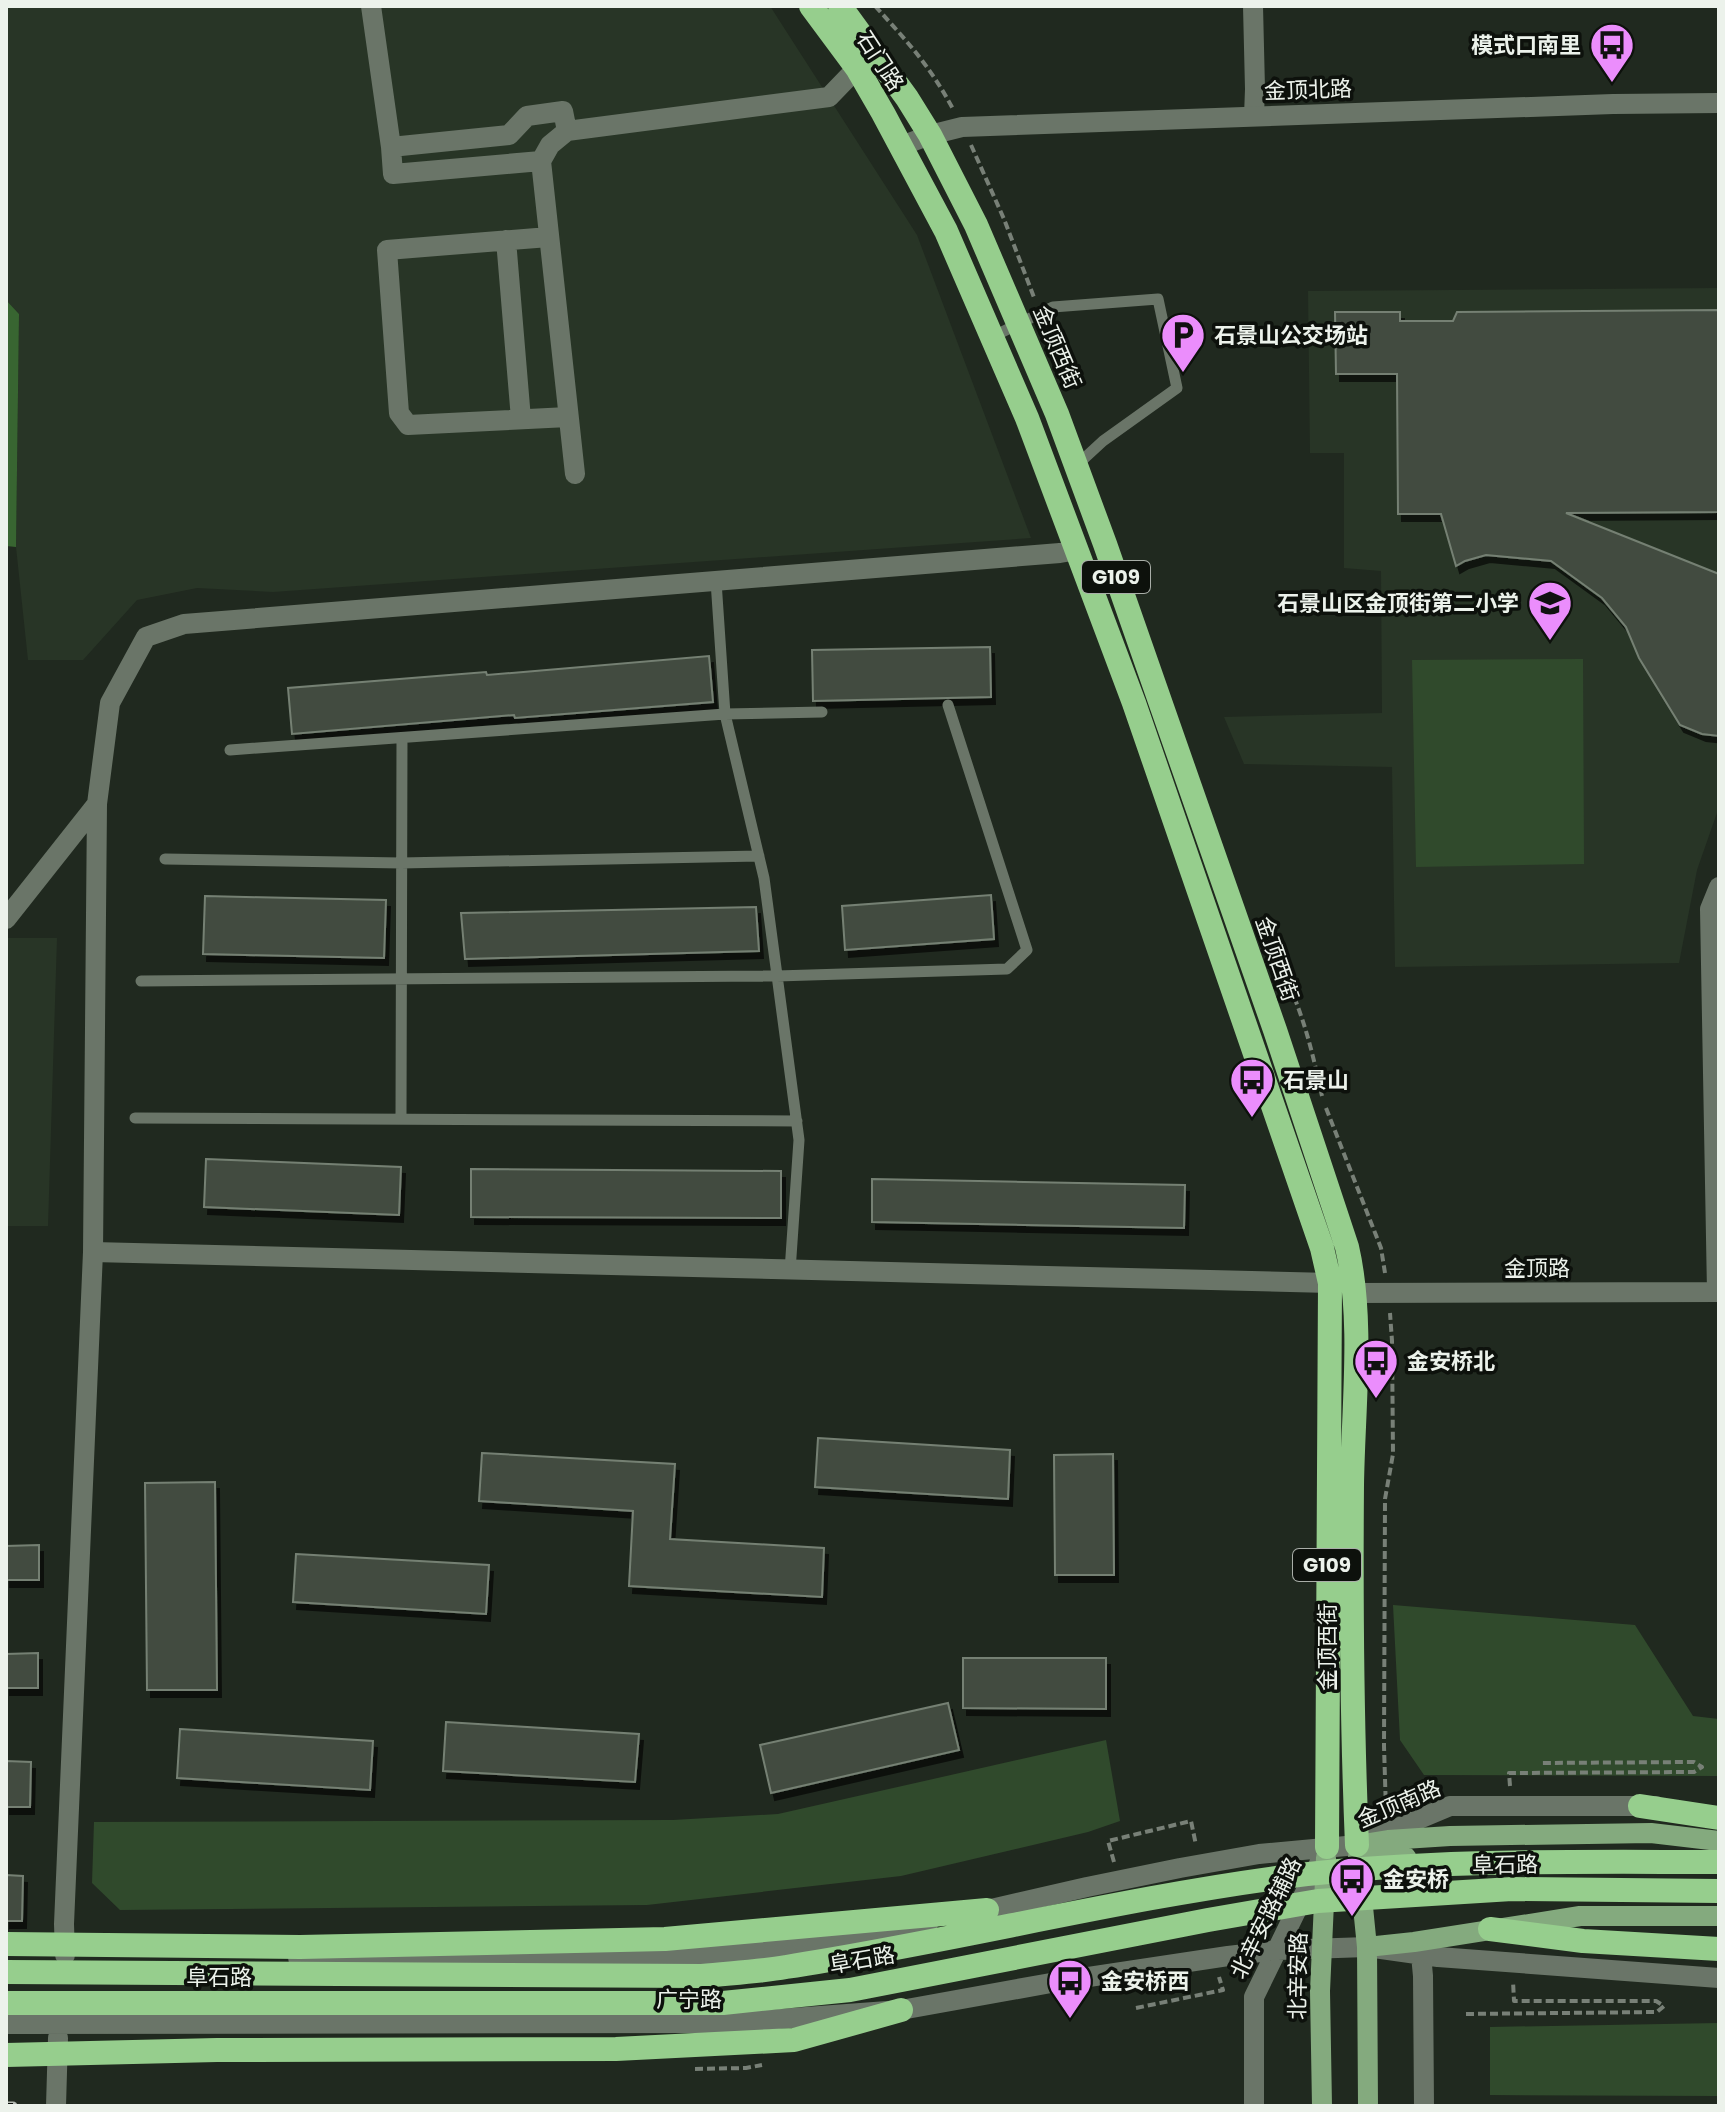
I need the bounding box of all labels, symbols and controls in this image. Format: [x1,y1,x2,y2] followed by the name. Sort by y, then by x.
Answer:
[1588,21,1636,84] bus stop icon: 模式口南里
[849,25,911,97] street label: 石门路
[1471,30,1581,61] place label: 模式口南里
[1263,73,1353,107] street label: 金顶北路
[1026,300,1088,394] street label: 金顶西街
[1159,311,1207,374] parking icon: 石景山公交场站
[1214,320,1368,351] place label: 石景山公交场站
[1082,561,1150,593] road number: G109
[1526,579,1574,642] school or university icon: 石景山区金顶街第二小学
[1277,588,1519,619] place label: 石景山区金顶街第二小学
[1248,912,1306,1006] street label: 金顶西街
[1228,1056,1276,1119] bus stop icon: 石景山
[1283,1065,1349,1096] place label: 石景山
[1504,1253,1570,1284] street label: 金顶路
[1352,1337,1400,1400] bus stop icon: 金安桥北
[1407,1346,1495,1377] place label: 金安桥北
[1293,1549,1361,1581] road number: G109
[1312,1603,1343,1691] street label: 金顶西街
[1352,1773,1446,1835] street label: 金顶南路
[1472,1849,1538,1881] street label: 阜石路
[1225,1853,1307,1983] street label: 北辛安路辅路
[1328,1855,1376,1918] bus stop icon: 金安桥
[1383,1864,1449,1895] place label: 金安桥
[1284,1932,1312,2020] street label: 北辛安路
[827,1939,897,1981] street label: 阜石路
[1046,1957,1094,2020] bus stop icon: 金安桥西
[186,1962,252,1993] street label: 阜石路
[1101,1966,1189,1997] place label: 金安桥西
[656,1984,722,2015] street label: 广宁路

